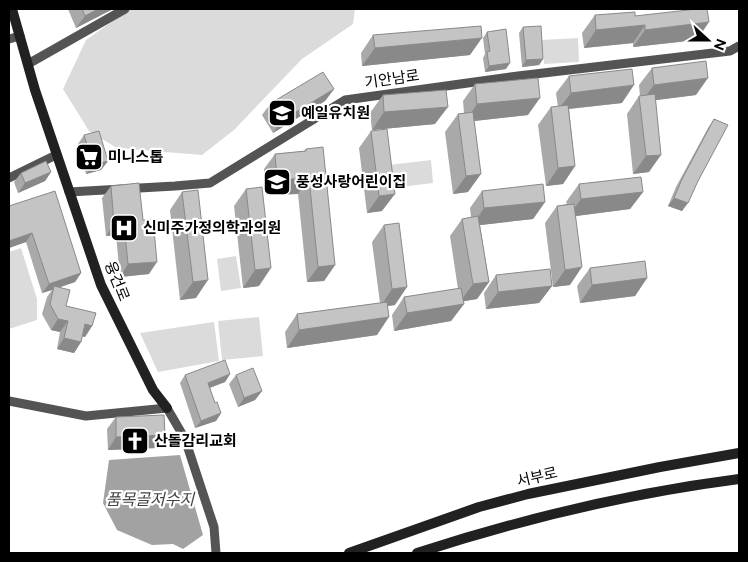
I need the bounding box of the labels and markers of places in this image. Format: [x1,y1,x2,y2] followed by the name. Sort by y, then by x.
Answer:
[267,98,297,128] school or university icon: 예일유치원
[301,104,370,122] place label: 예일유치원
[74,142,104,172] supermarket icon: 미니스톱
[108,148,163,166] place label: 미니스톱
[262,167,292,197] school or university icon: 풍성사랑어린이집
[296,173,406,191] place label: 풍성사랑어린이집
[109,213,139,243] hospital icon: 신미주가정의학과의원
[143,219,281,237] place label: 신미주가정의학과의원
[120,426,150,456] church icon: 산돌감리교회
[154,432,237,450] place label: 산돌감리교회

